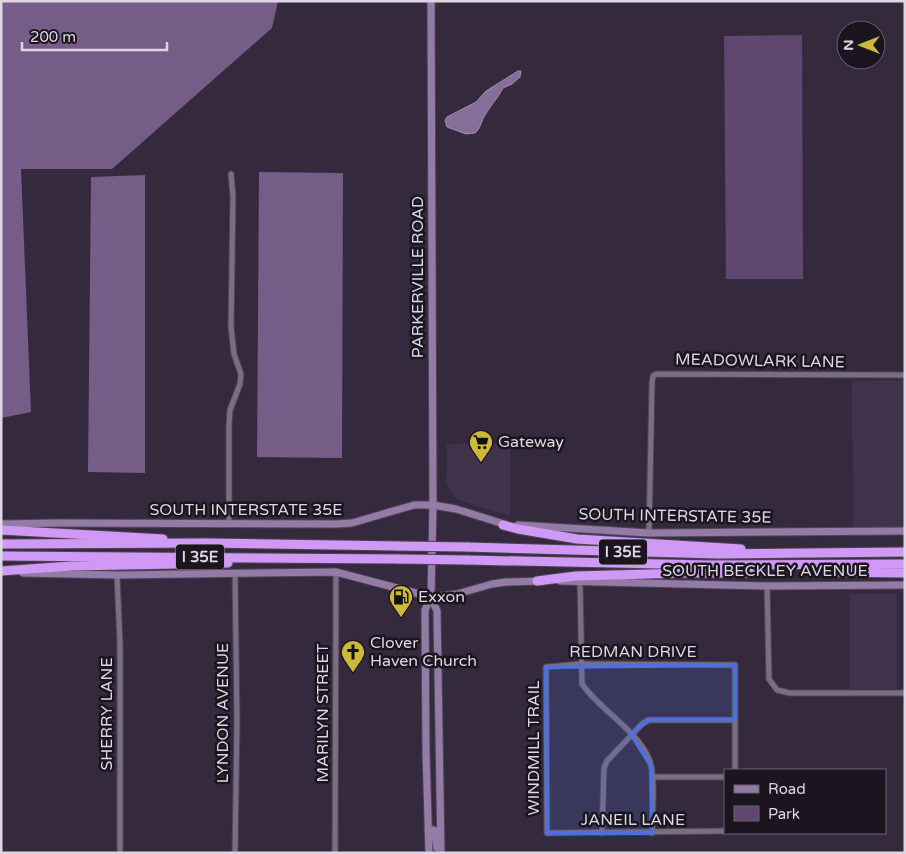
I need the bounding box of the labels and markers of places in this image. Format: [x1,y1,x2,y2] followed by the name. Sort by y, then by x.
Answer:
[468,429,494,463] supermarket icon: Gateway
[498,432,564,452] place label: Gateway
[388,584,414,618] fuel station icon: Exxon
[418,587,465,607] place label: Exxon
[370,633,477,671] place label: Clover Haven Church
[340,639,366,673] church icon: Clover Haven Church

